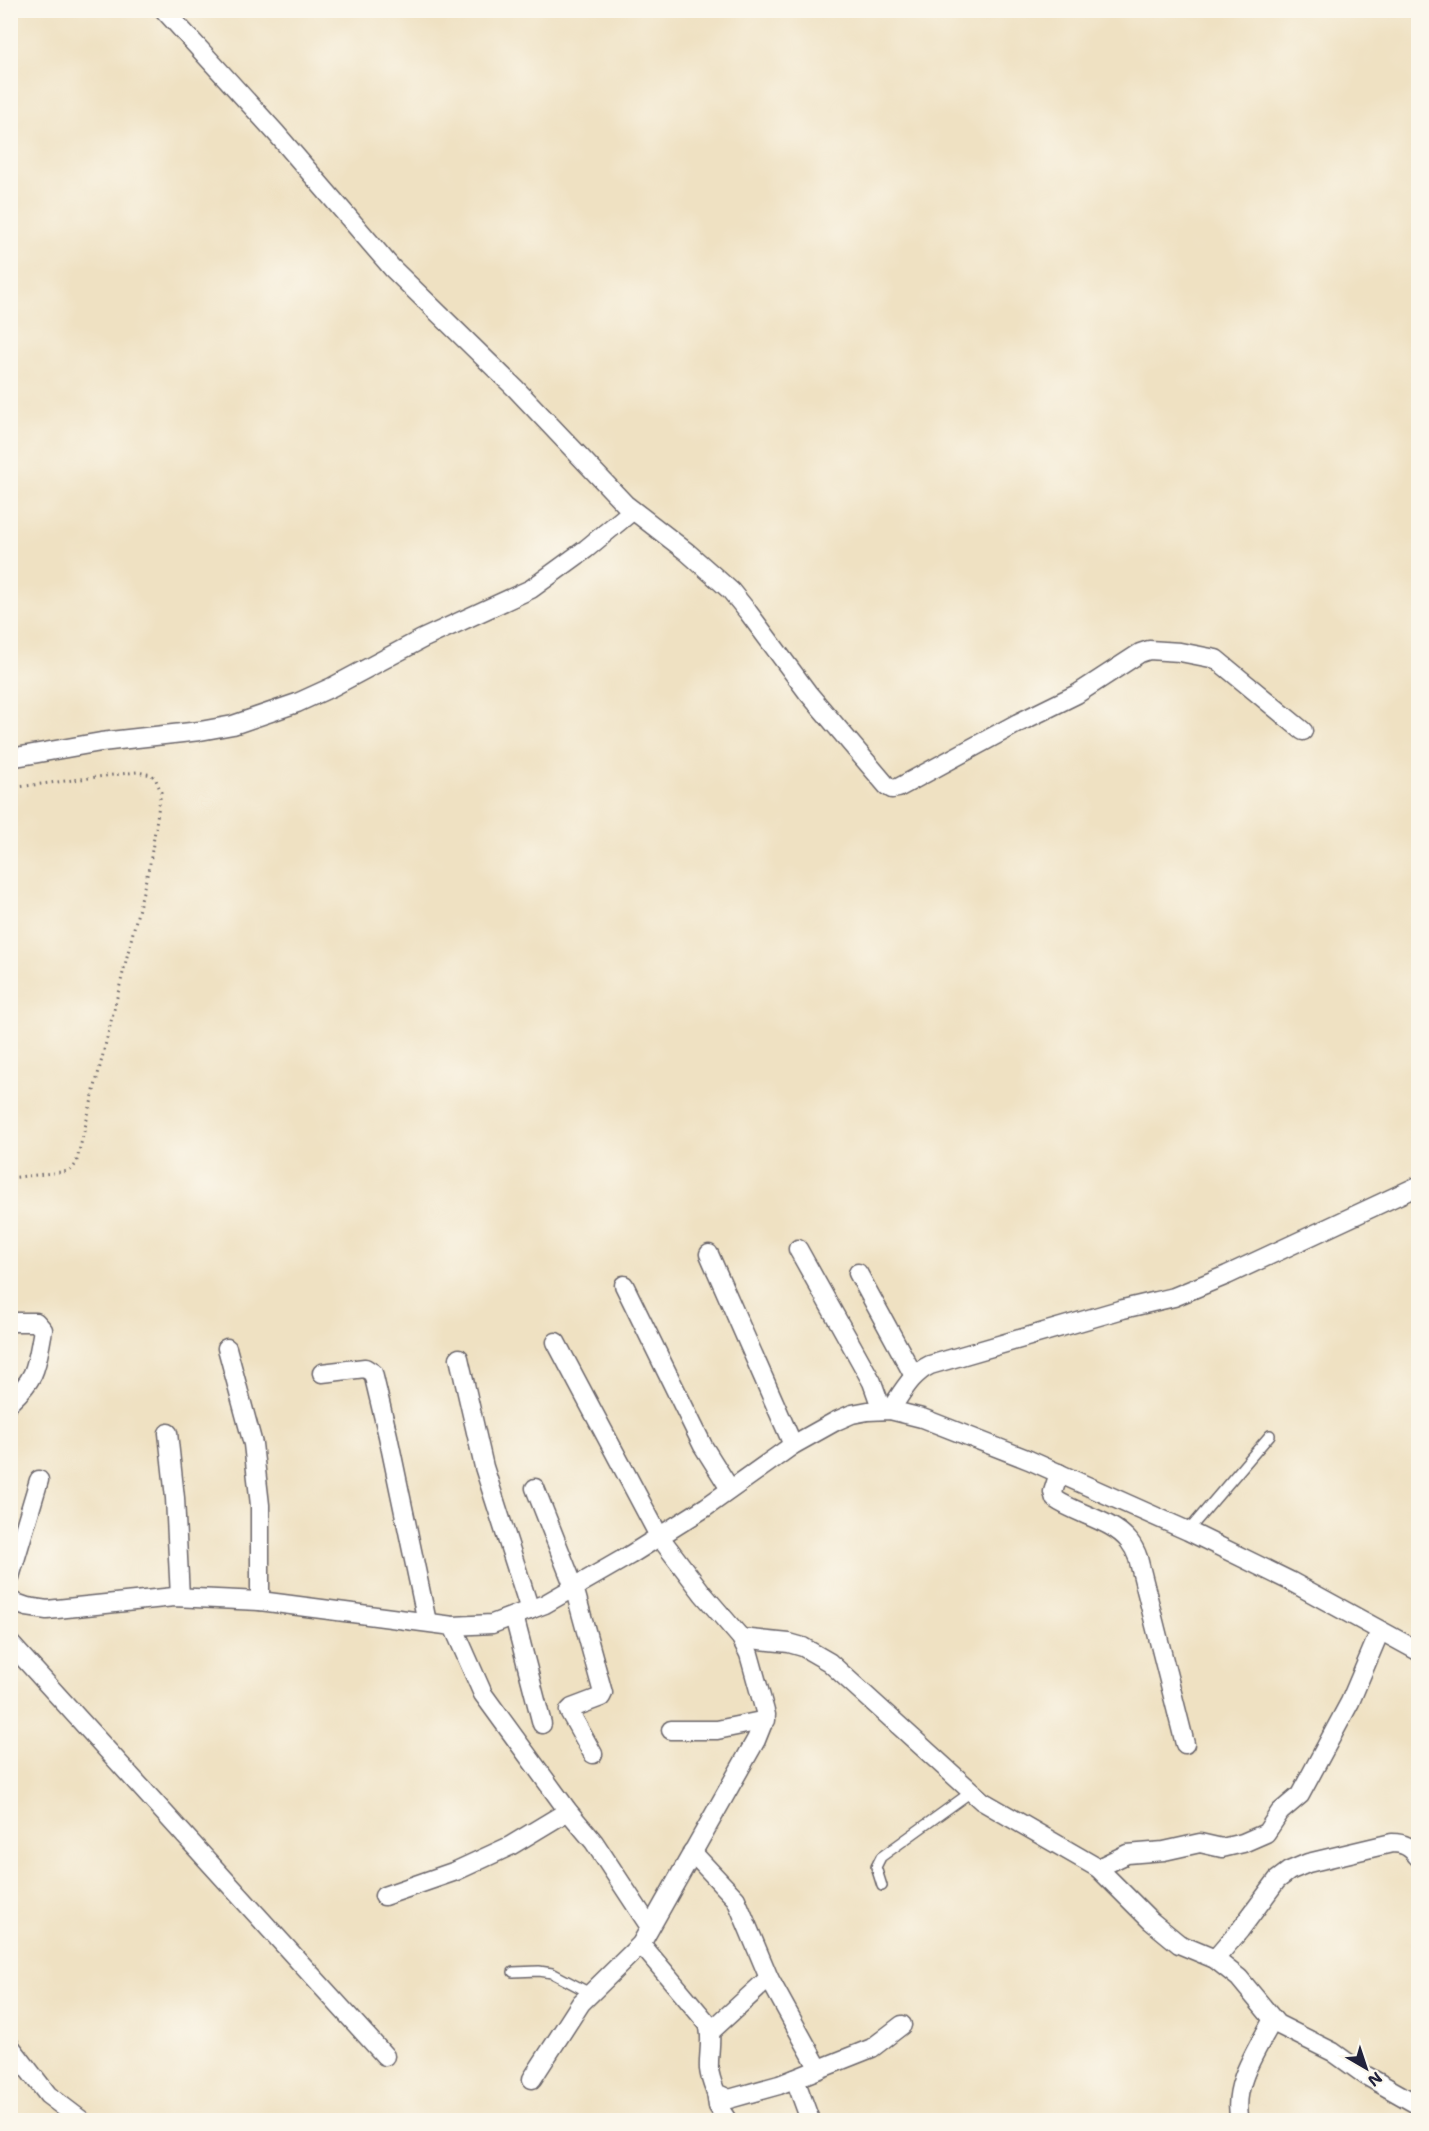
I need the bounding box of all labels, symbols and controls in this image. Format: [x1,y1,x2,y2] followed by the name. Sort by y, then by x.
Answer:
[1336,2038,1396,2098] north arrow
[1364,2067,1387,2091] text: N

